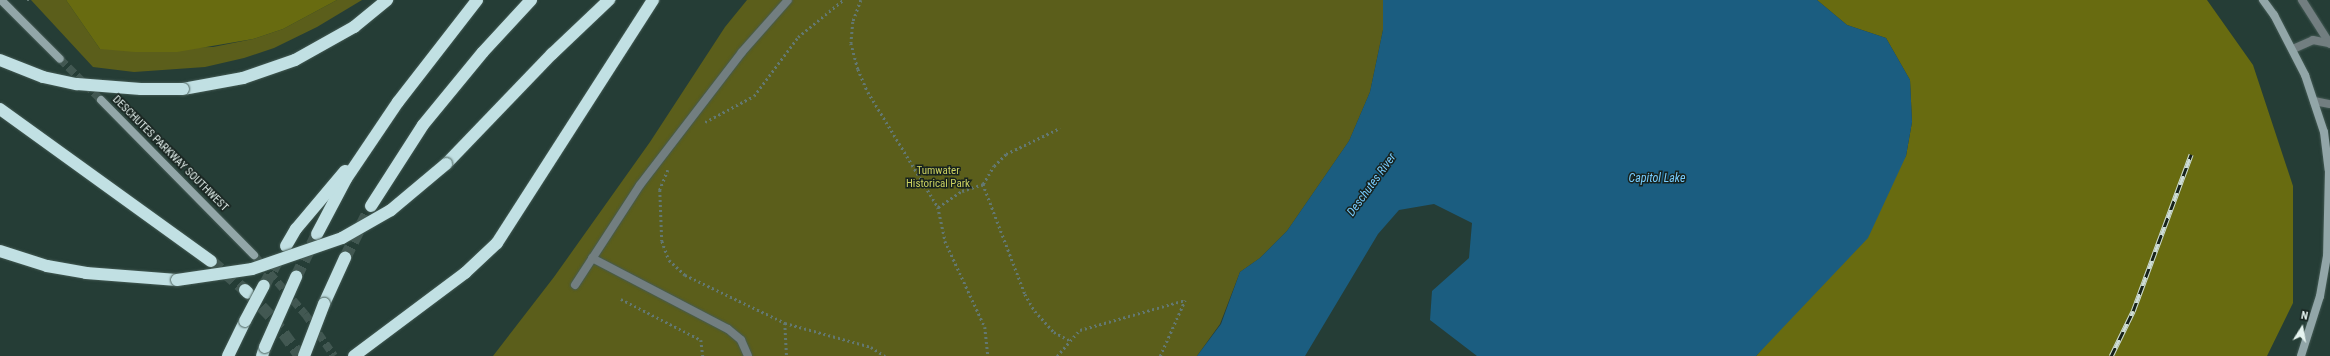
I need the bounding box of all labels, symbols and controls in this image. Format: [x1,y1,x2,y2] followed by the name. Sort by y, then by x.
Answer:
[109,93,231,215] street label: DESCHUTES PARKWAY SOUTHWEST
[1345,151,1399,219] water label: Deschutes River
[906,165,970,191] park label: Tumwater Historical Park
[1629,172,1685,186] water label: Capitol Lake
[2282,308,2322,348] north arrow
[2300,309,2309,323] text: N

